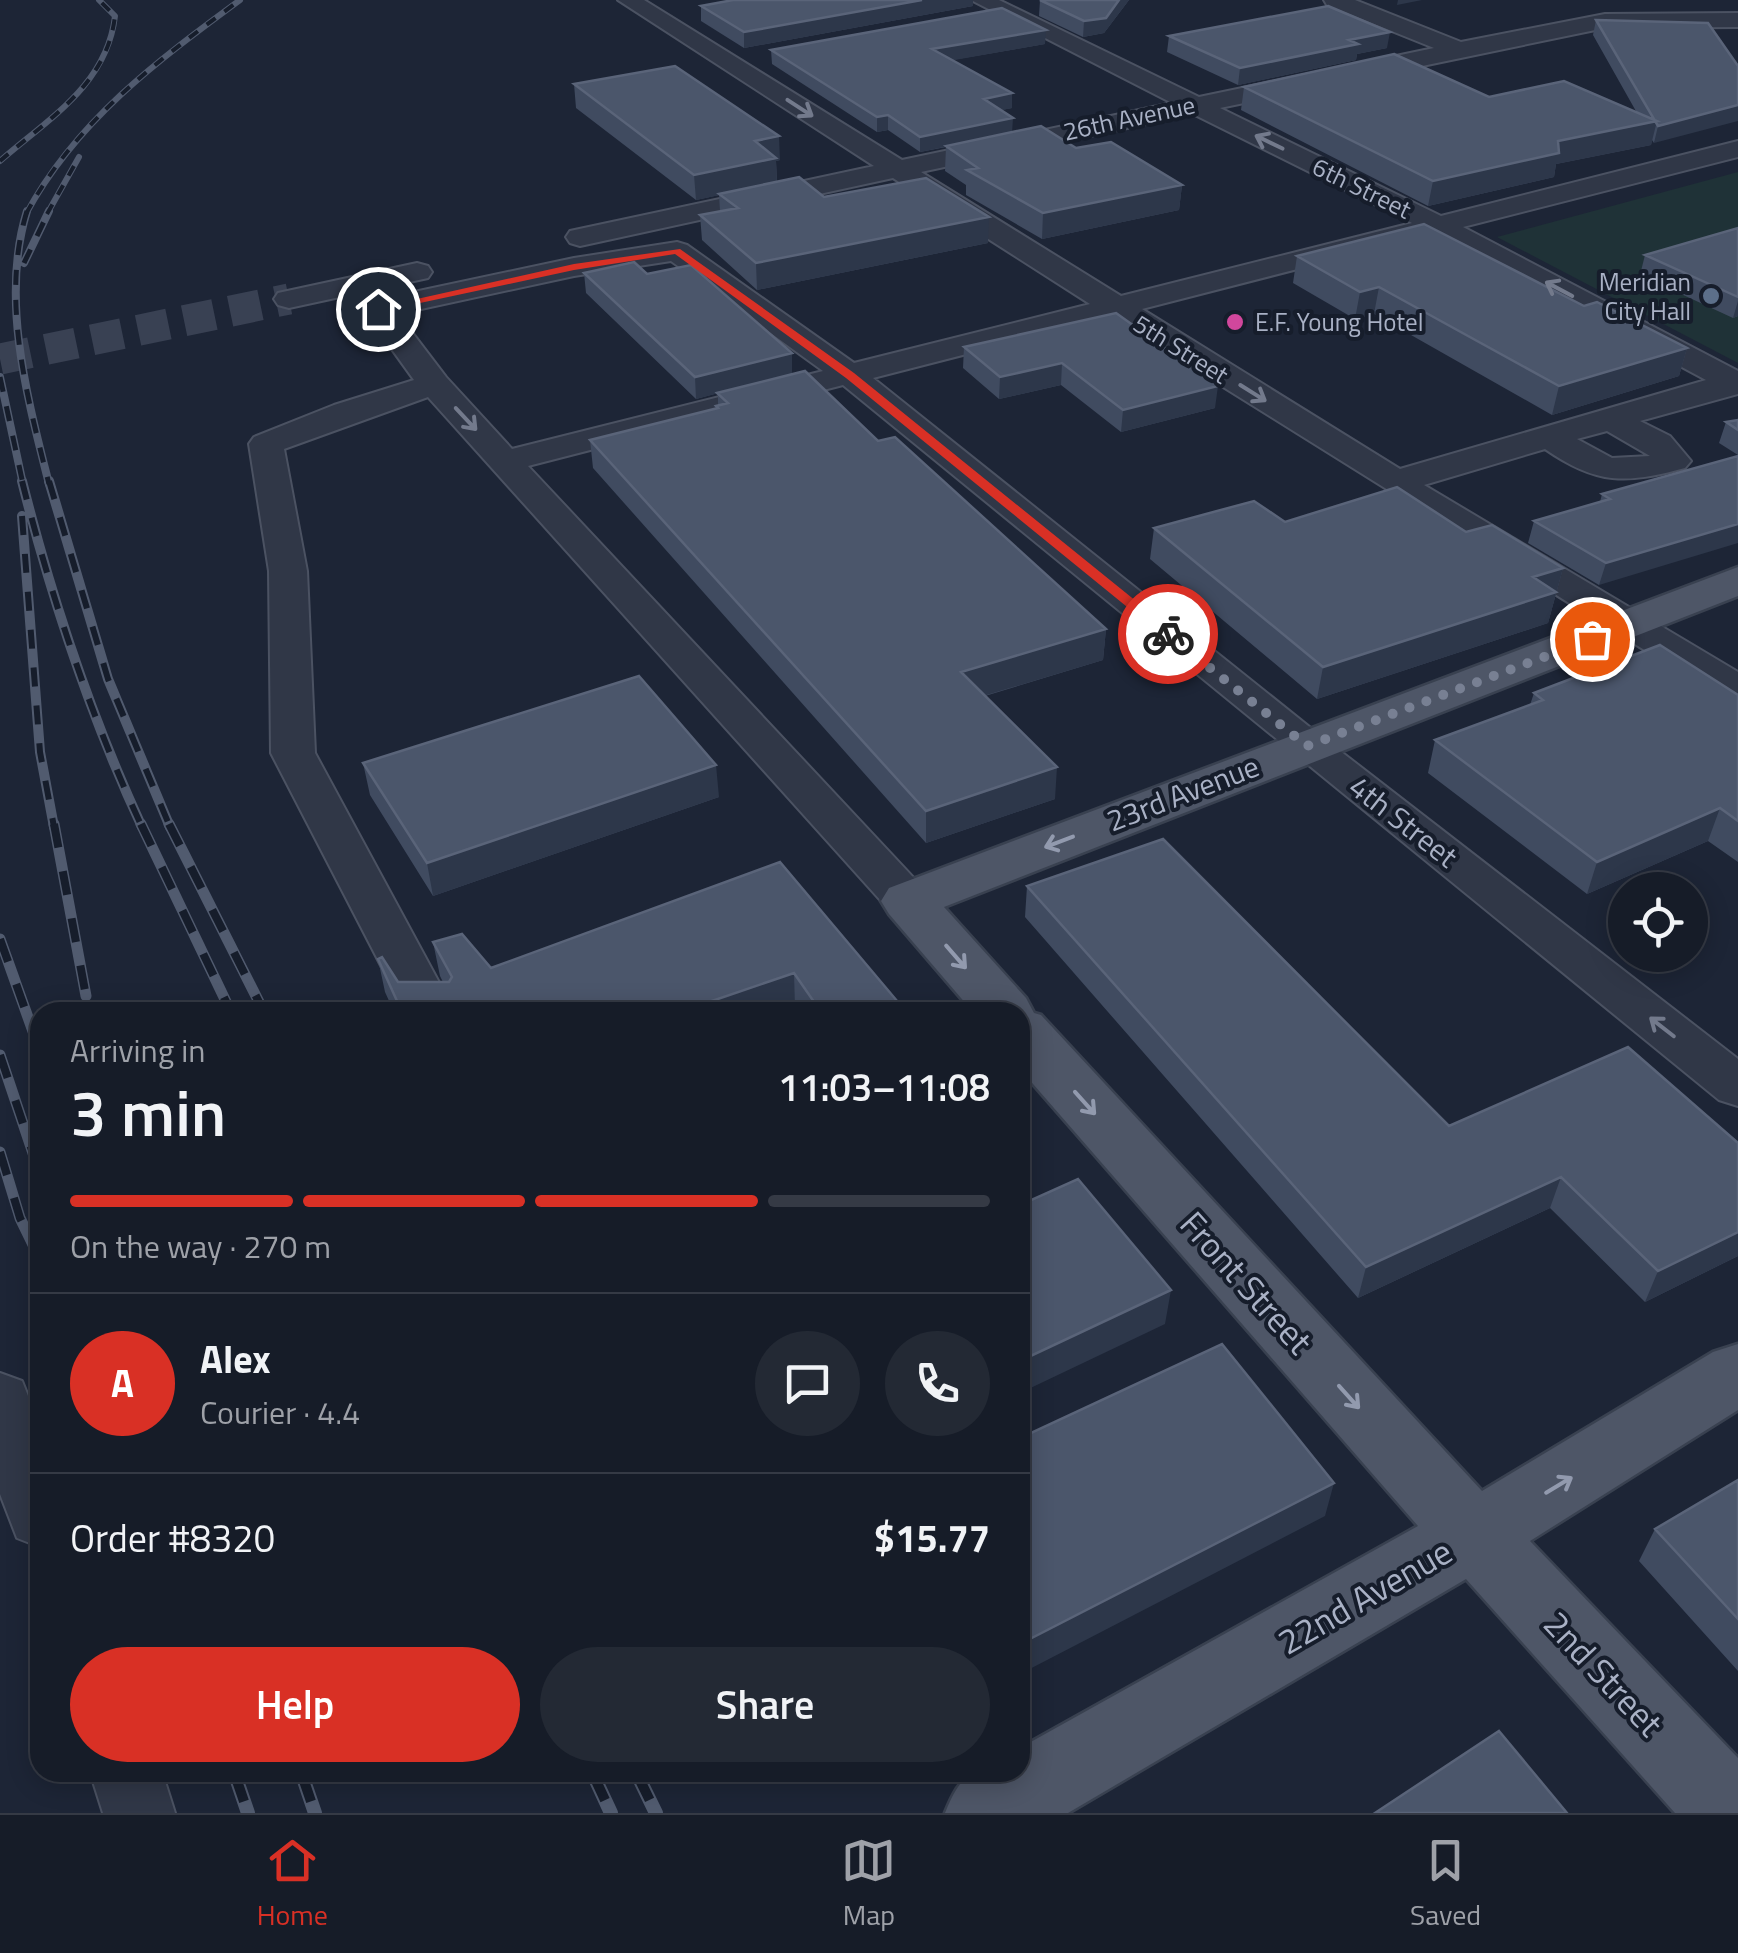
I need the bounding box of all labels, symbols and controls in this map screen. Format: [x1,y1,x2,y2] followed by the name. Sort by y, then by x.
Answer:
[1060,85,1198,151] street label: 26th Avenue
[786,98,813,118] one-way arrow
[1255,132,1285,151] one-way arrow
[1306,148,1418,228] street label: 6th Street
[1599,263,1691,330] place label: Meridian City Hall
[336,267,421,352] pin
[1545,279,1575,298] one-way arrow
[351,282,406,337] icon: home
[1700,285,1722,307] marker: Meridian City Hall
[1255,303,1423,341] place label: E.F. Young Hotel
[1126,305,1236,393] street label: 5th Street
[1224,311,1246,333] marker: E.F. Young Hotel
[1238,383,1266,403] one-way arrow
[454,406,477,431] one-way arrow
[1118,584,1218,684] courier
[1550,597,1635,682] pin
[1141,607,1196,662] icon: bike
[1565,612,1620,667] icon: bag
[1100,743,1266,843] street label: 23rd Avenue
[1339,764,1468,879] street label: 4th Street
[1045,834,1076,852] one-way arrow
[1608,872,1708,972] map controls
[1608,872,1708,972] button: locate
[945,943,967,969] one-way arrow
[1649,1016,1675,1038] one-way arrow
[70,1026,206,1074] text: Arriving in
[778,1058,990,1116] text: 11:03–11:08
[70,1062,226,1161] text: 3 min
[1073,1090,1096,1115] one-way arrow
[1168,1199,1326,1366] street label: Front Street
[70,1222,331,1270] text: On the way · 270 m
[200,1330,271,1388] text: Alex
[755,1331,860,1436] button: chat
[885,1331,990,1436] button: phone
[111,1354,134,1412] text: A
[1337,1384,1360,1409] one-way arrow
[200,1388,360,1436] text: Courier · 4.4
[1544,1474,1573,1495] one-way arrow
[70,1509,275,1567] text: Order #8320
[874,1509,990,1567] text: $15.77
[1267,1524,1462,1668] street label: 22nd Avenue
[1531,1598,1676,1748] street label: 2nd Street
[70,1647,520,1762] button: Help
[540,1647,990,1762] button: Share
[257,1833,328,1936] tab: Home
[841,1833,896,1936] tab: Map
[1410,1833,1481,1936] tab: Saved

